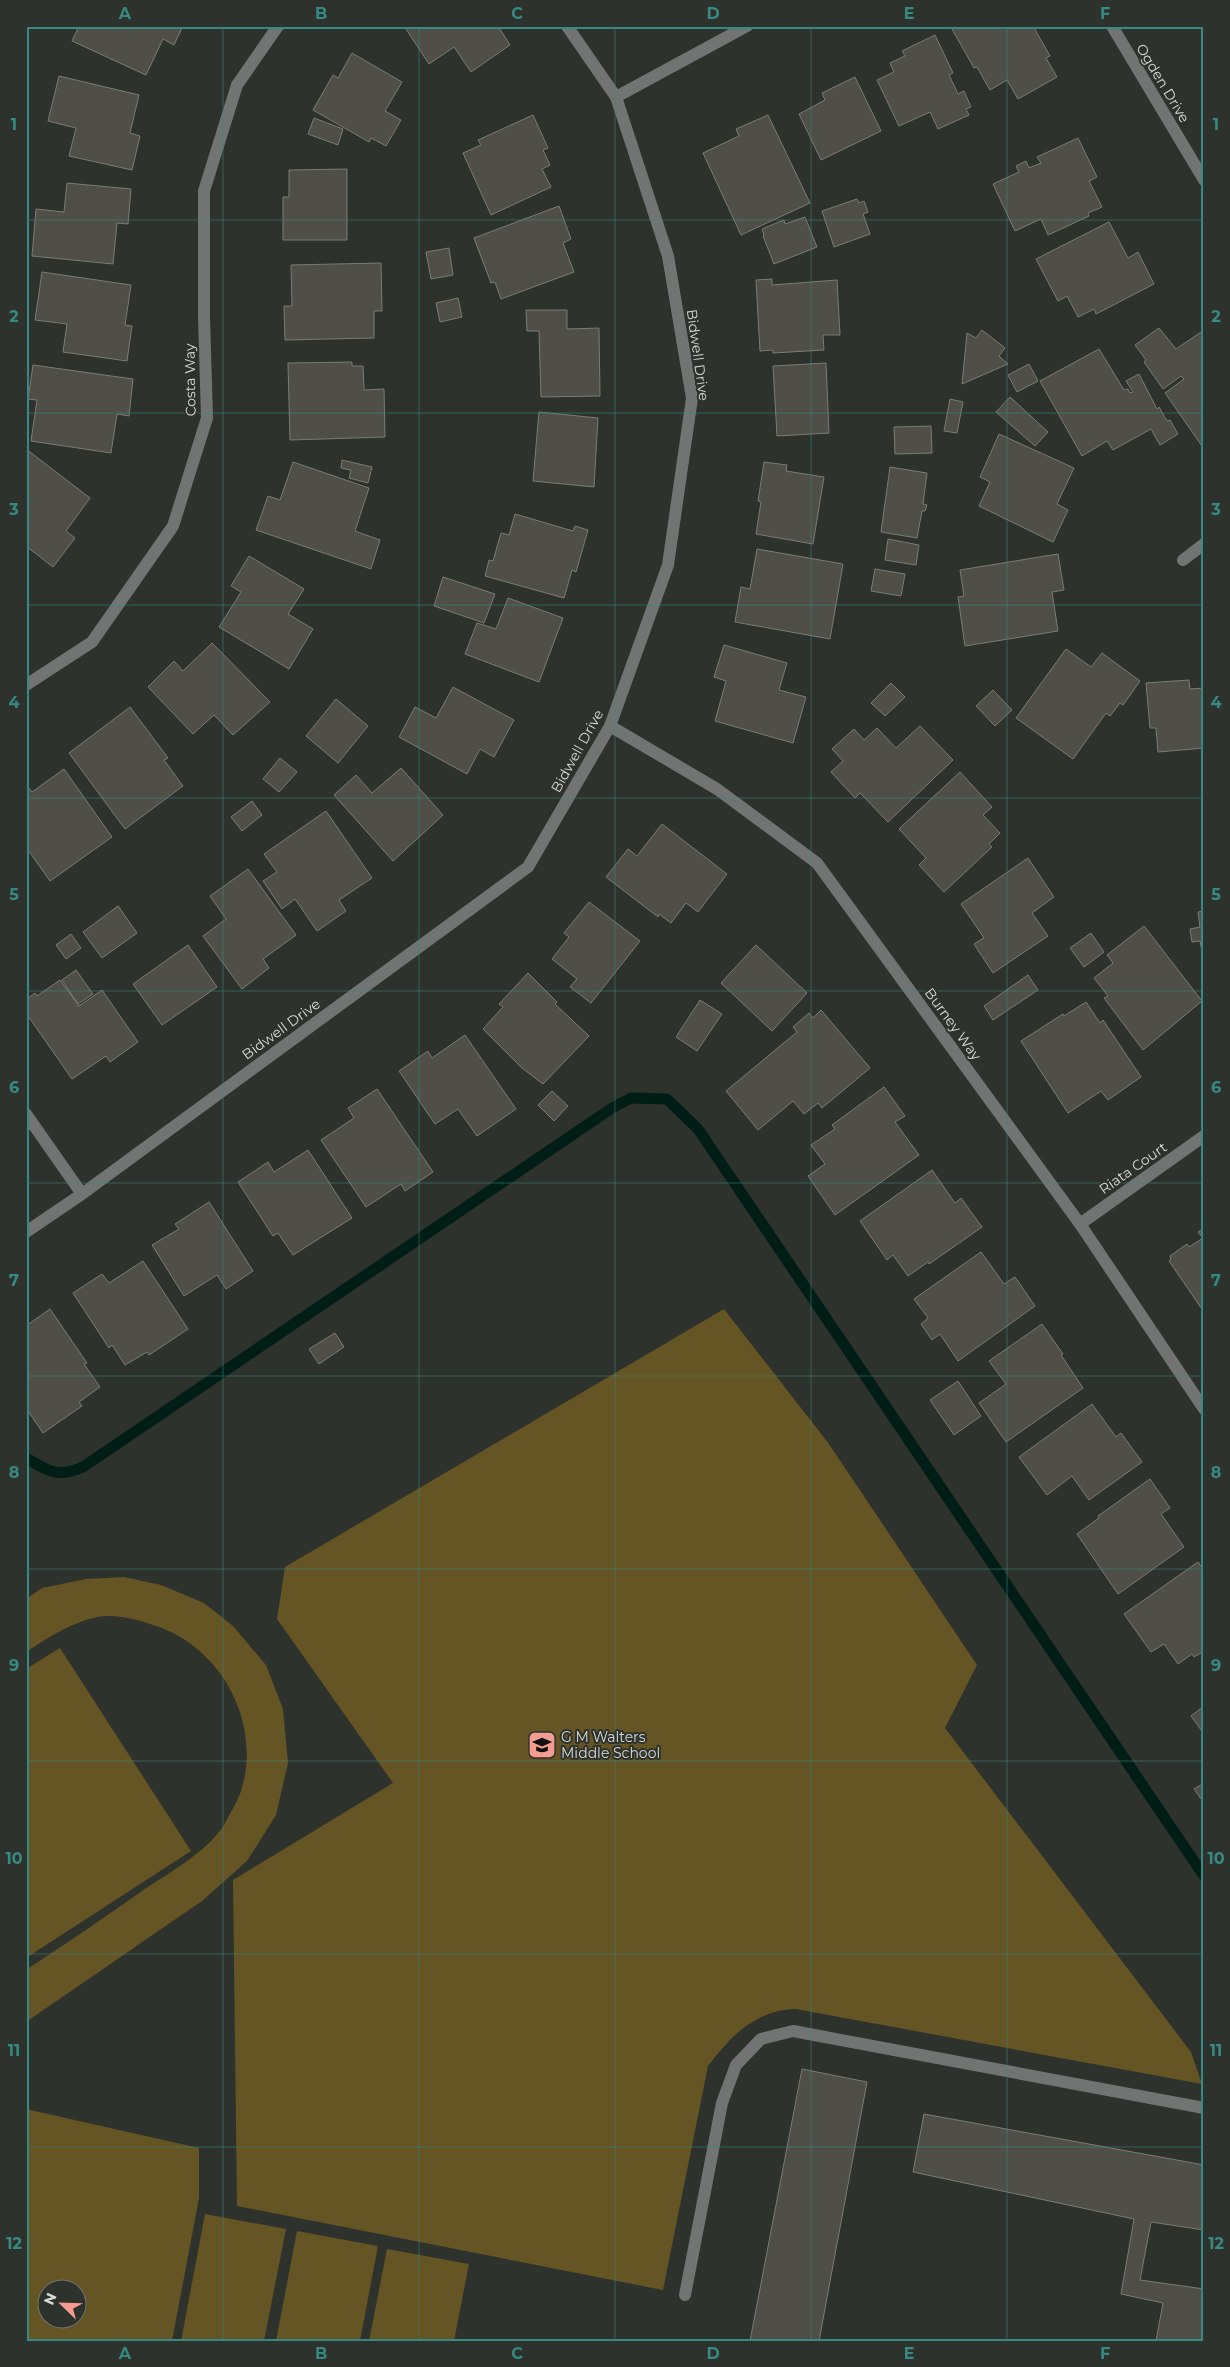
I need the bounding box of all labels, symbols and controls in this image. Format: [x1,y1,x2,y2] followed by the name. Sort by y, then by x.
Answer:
[118,4,132,23] text: A
[315,4,327,23] text: B
[511,4,523,23] text: C
[706,4,720,23] text: D
[904,4,914,23] text: E
[1100,4,1110,23] text: F
[1132,40,1194,126] street label: Ogden Drive
[11,115,17,134] text: 1
[1213,115,1219,134] text: 1
[9,307,19,326] text: 2
[1211,307,1221,326] text: 2
[683,308,713,402] street label: Bidwell Drive
[180,343,200,417] street label: Costa Way
[8,500,19,519] text: 3
[1210,500,1221,519] text: 3
[8,693,20,712] text: 4
[1210,693,1222,712] text: 4
[547,706,607,796] street label: Bidwell Drive
[9,885,19,904] text: 5
[1211,885,1221,904] text: 5
[921,984,985,1064] street label: Burney Way
[238,995,324,1063] street label: Bidwell Drive
[9,1078,19,1097] text: 6
[1211,1078,1221,1097] text: 6
[1096,1138,1171,1198] street label: Riata Court
[9,1271,19,1290] text: 7
[1211,1271,1221,1290] text: 7
[9,1463,19,1482] text: 8
[1211,1463,1221,1482] text: 8
[9,1656,19,1675] text: 9
[1211,1656,1221,1675] text: 9
[561,1728,660,1762] place label: G M Walters Middle School
[527,1730,557,1760] school or university icon: G M Walters Middle School
[5,1849,23,1868] text: 10
[1207,1849,1225,1868] text: 10
[8,2041,20,2060] text: 11
[1210,2041,1222,2060] text: 11
[6,2234,22,2253] text: 12
[1208,2234,1224,2253] text: 12
[38,2280,88,2330] north arrow
[40,2290,61,2308] text: N
[118,2344,132,2363] text: A
[315,2344,327,2363] text: B
[511,2344,523,2363] text: C
[706,2344,720,2363] text: D
[904,2344,914,2363] text: E
[1100,2344,1110,2363] text: F

